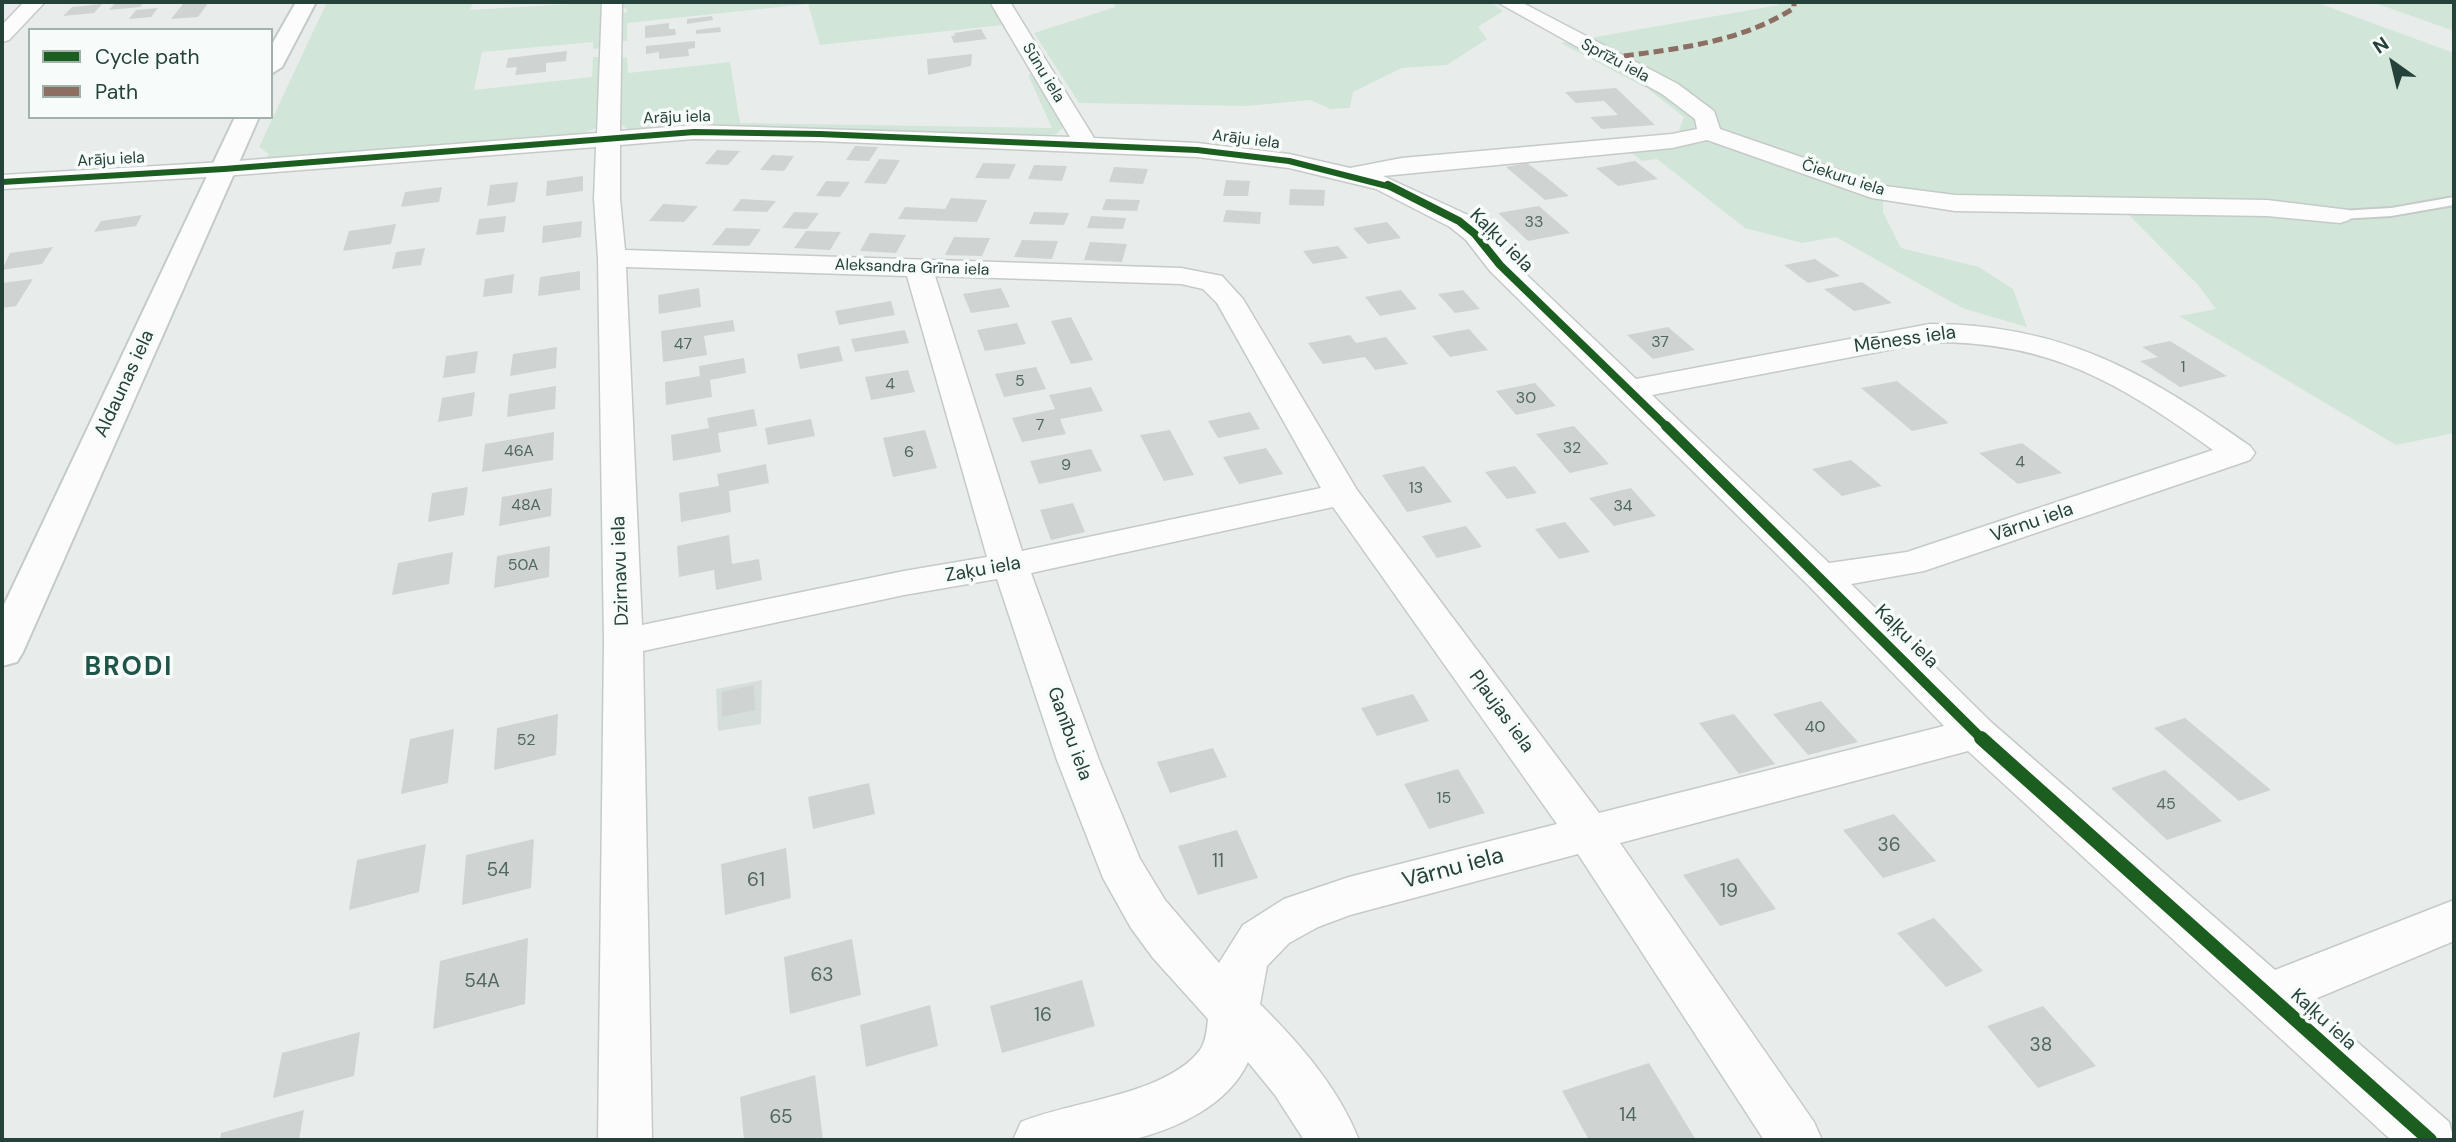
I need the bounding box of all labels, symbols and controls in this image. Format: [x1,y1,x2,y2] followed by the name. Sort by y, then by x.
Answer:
[28,28,273,119] legend
[2358,28,2428,98] north arrow
[2368,31,2394,59] text: N
[1577,35,1653,87] street label: Sprīžu iela
[1018,40,1068,106] street label: Sūnu iela
[95,43,200,71] text: Cycle path
[95,78,138,106] text: Path
[643,107,711,129] street label: Arāju iela
[1211,126,1281,154] street label: Arāju iela
[77,149,145,171] street label: Arāju iela
[1799,156,1887,200] street label: Čiekuru iela
[1464,204,1538,278] street label: Kaļķu iela
[1525,213,1543,233] house number: 33
[834,256,990,280] street label: Aleksandra Grīna iela
[1853,322,1957,358] street label: Mēness iela
[90,327,160,441] street label: Aldaunas iela
[1651,333,1669,353] house number: 37
[674,335,692,355] house number: 47
[2181,358,2185,378] house number: 1
[1015,372,1025,392] house number: 5
[885,375,895,395] house number: 4
[1516,389,1536,409] house number: 30
[1036,416,1044,436] house number: 7
[1563,439,1581,459] house number: 32
[504,442,534,462] house number: 46A
[904,443,914,463] house number: 6
[2015,453,2025,473] house number: 4
[1061,456,1071,476] house number: 9
[1409,479,1423,499] house number: 13
[511,496,541,516] house number: 48A
[1613,497,1633,517] house number: 34
[1988,498,2076,548] street label: Vārnu iela
[608,516,634,626] street label: Dzirnavu iela
[944,552,1022,588] street label: Zaķu iela
[508,556,538,576] house number: 50A
[1869,600,1943,674] street label: Kaļķu iela
[85,652,173,684] district label: BRODI
[1464,666,1538,758] street label: Pļaujas iela
[1042,684,1096,784] street label: Ganību iela
[1805,718,1825,738] house number: 40
[517,731,535,751] house number: 52
[1437,789,1451,809] house number: 15
[2156,795,2176,815] house number: 45
[1877,835,1901,857] house number: 36
[1399,842,1507,896] street label: Vārnu iela
[1212,851,1224,873] house number: 11
[486,860,510,882] house number: 54
[747,870,765,892] house number: 61
[1720,881,1738,903] house number: 19
[810,965,834,987] house number: 63
[464,971,500,993] house number: 54A
[2285,985,2361,1055] street label: Kaļķu iela
[1034,1005,1052,1027] house number: 16
[2030,1035,2052,1057] house number: 38
[1619,1105,1637,1127] house number: 14
[769,1107,793,1129] house number: 65

